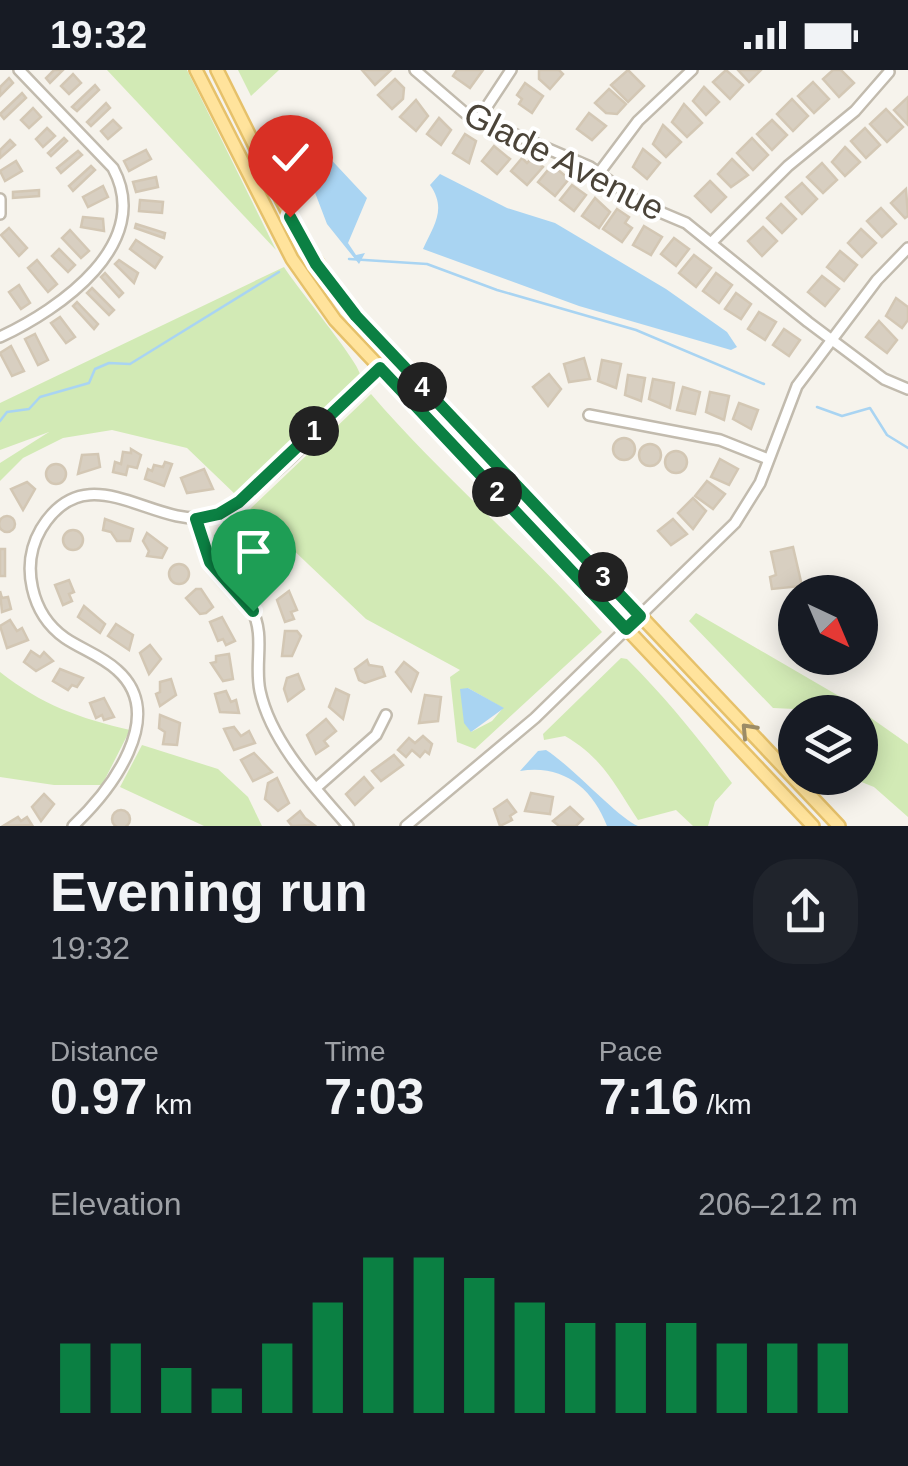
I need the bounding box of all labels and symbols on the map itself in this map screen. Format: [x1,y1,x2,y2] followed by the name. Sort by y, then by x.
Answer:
[458,93,671,228] street label: Glade Avenue
[248,115,333,218] pin
[397,362,447,412] pin: 4
[289,406,339,456] pin: 1
[472,467,522,517] pin: 2
[211,509,296,612] pin
[578,552,628,602] pin: 3
[778,575,878,675] north arrow
[742,723,760,741] one-way arrow

